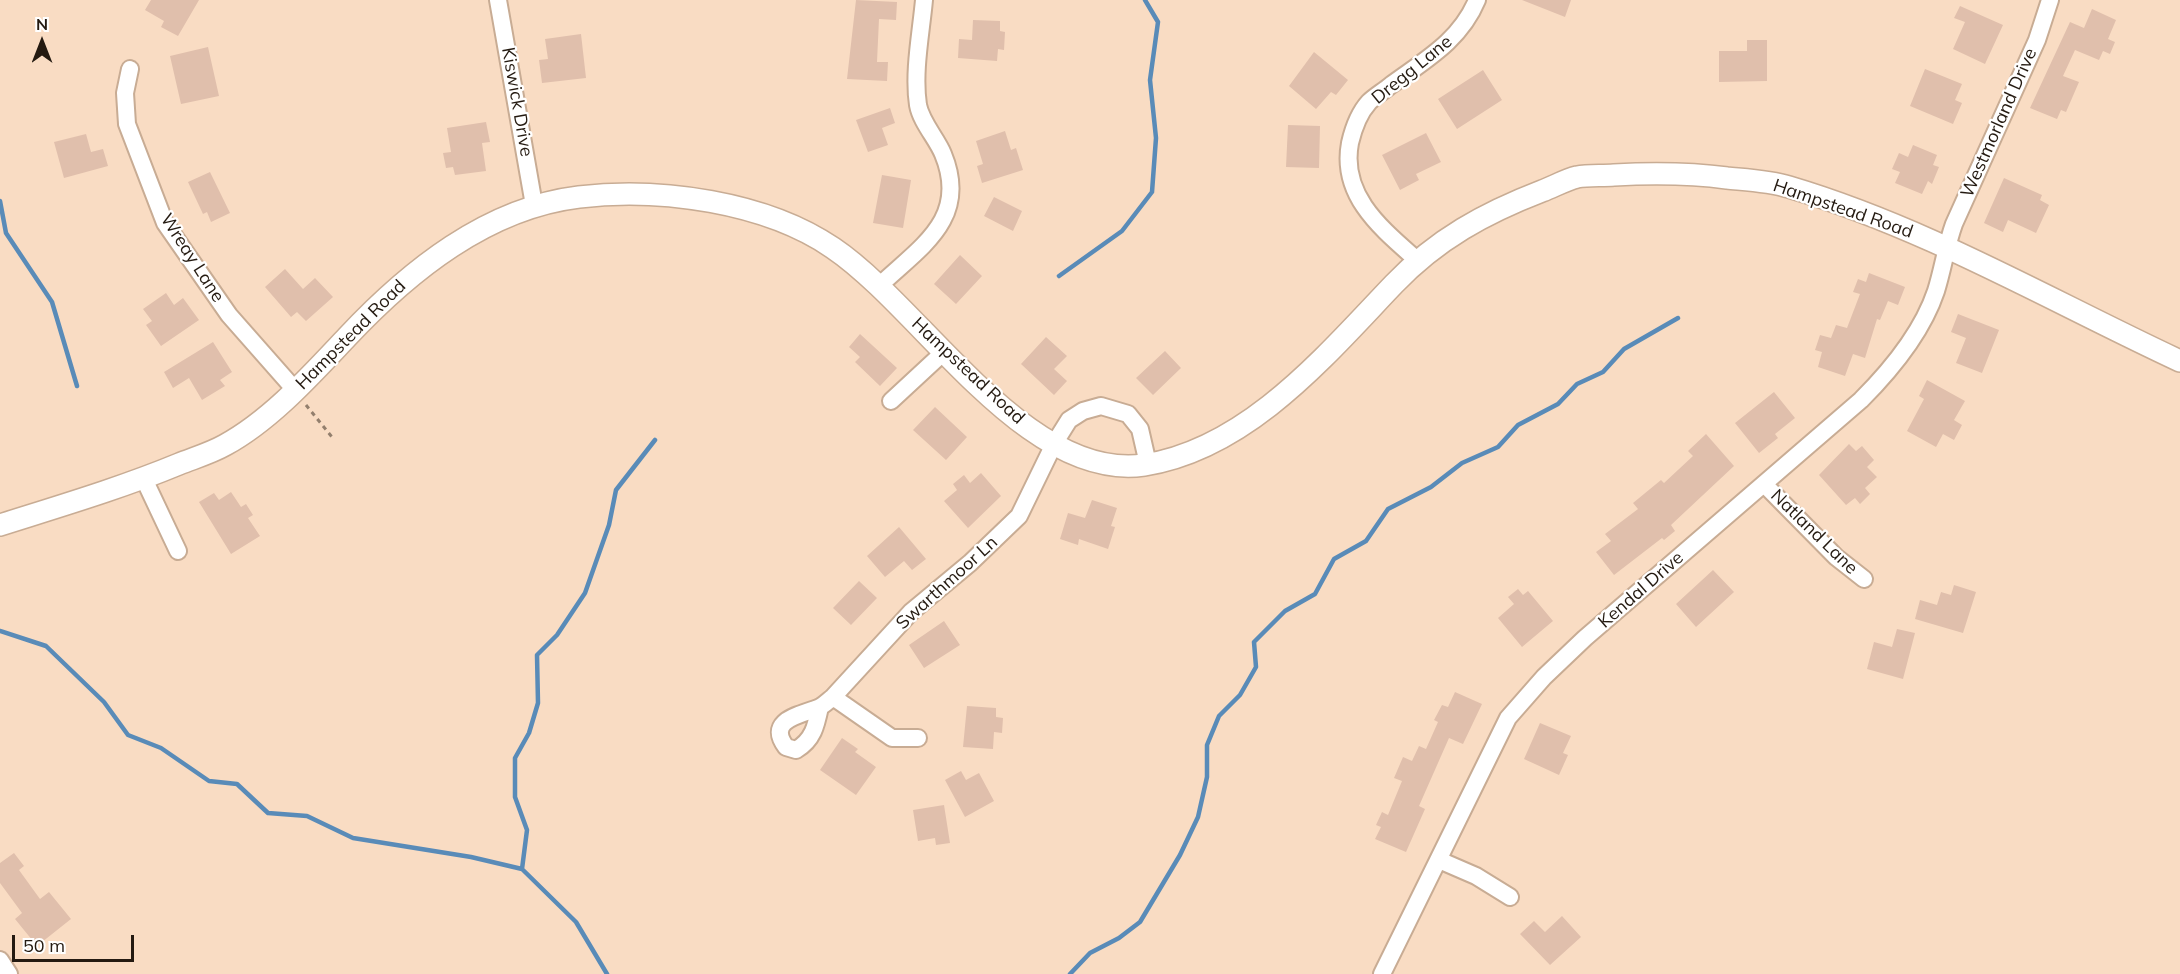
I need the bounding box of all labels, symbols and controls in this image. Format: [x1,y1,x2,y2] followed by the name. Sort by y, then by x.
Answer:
[12,12,72,72] north arrow
[36,14,48,34] text: N
[1368,31,1456,109] street label: Dregg Lane
[1956,45,2042,201] street label: Westmorland Drive
[497,46,537,158] street label: Kiswick Drive
[1770,175,1916,243] street label: Hampstead Road
[155,210,229,306] street label: Wreay Lane
[292,276,410,394] street label: Hampstead Road
[907,313,1029,429] street label: Hampstead Road
[1766,485,1862,579] street label: Natland Lane
[892,532,1002,634] street label: Swarthmoor Ln
[1594,547,1688,633] street label: Kendal Drive
[15,923,136,961] scale bar
[23,934,65,957] text: 50 m

